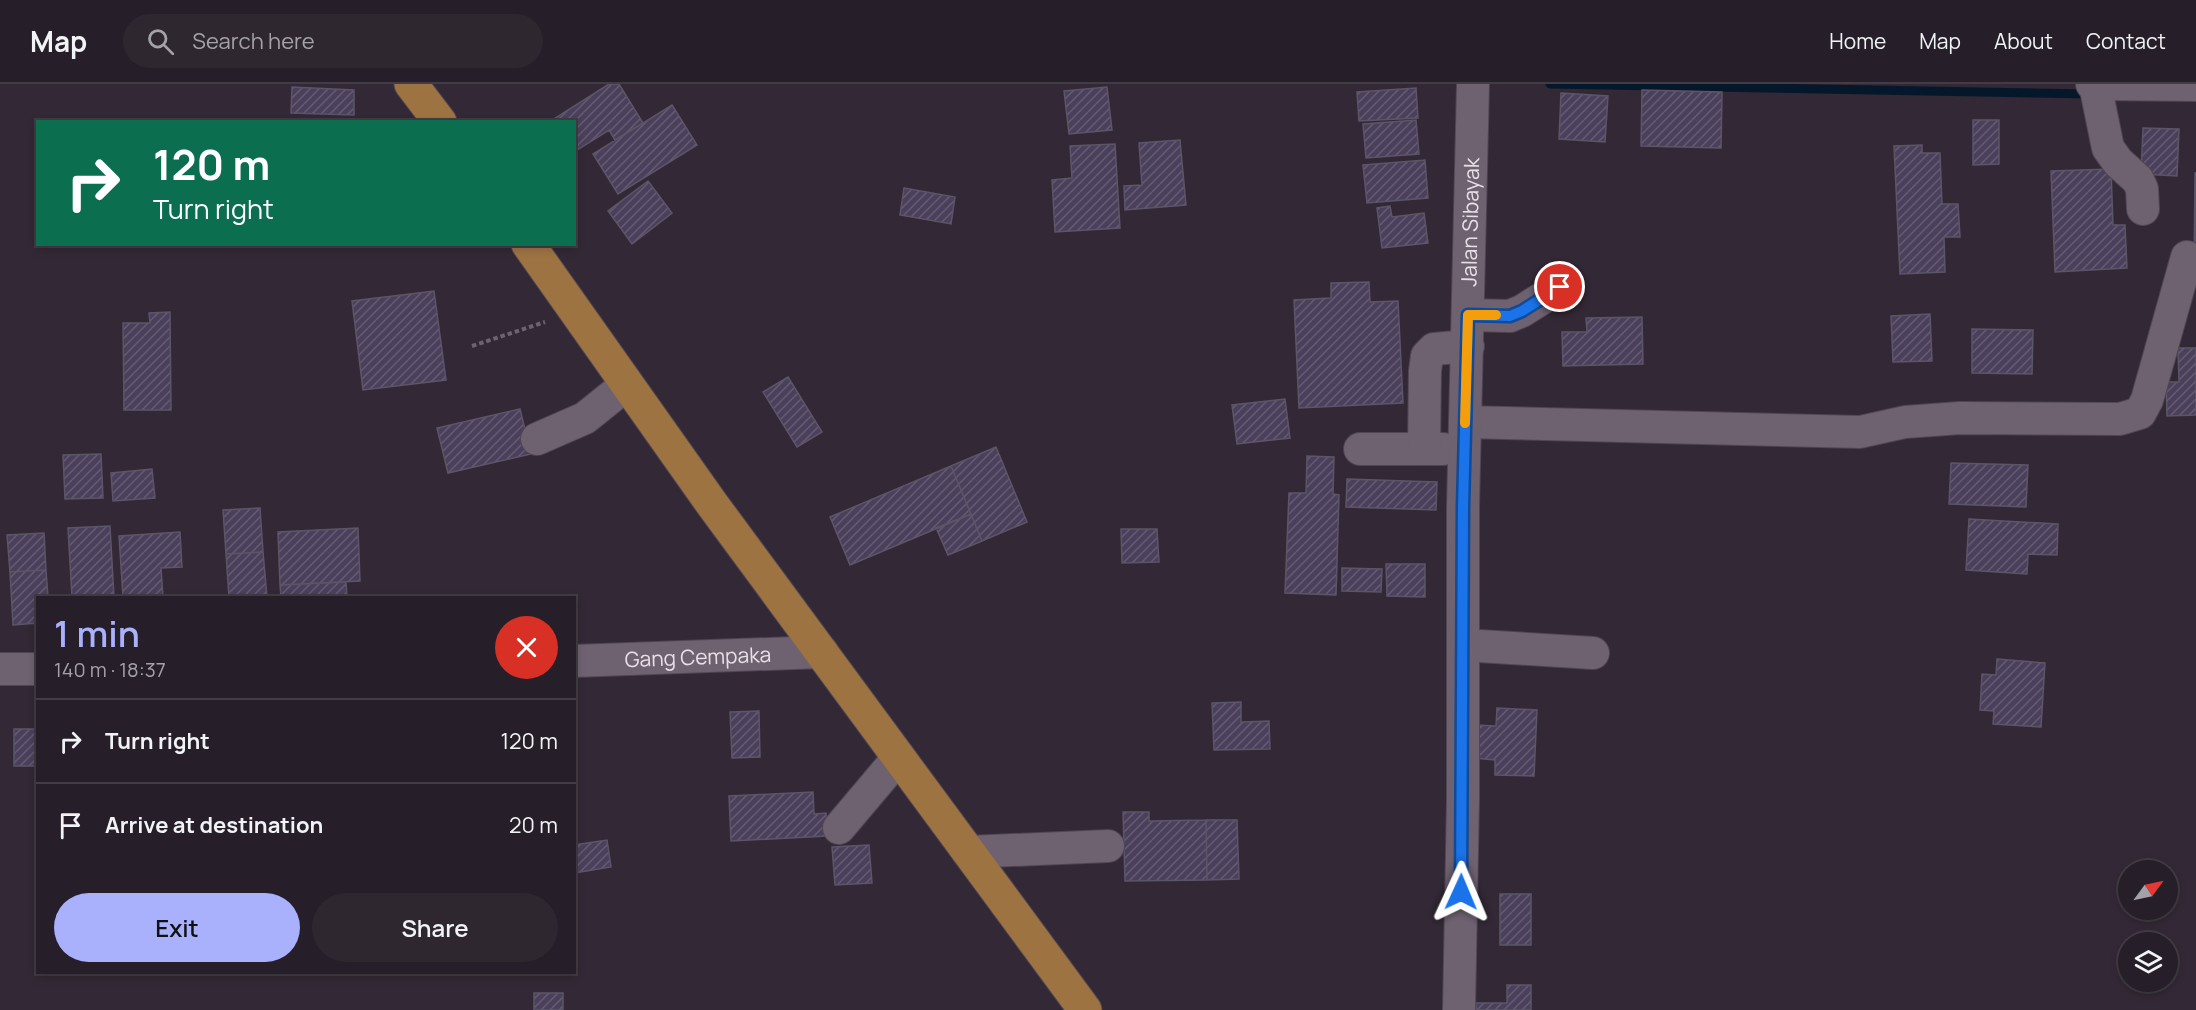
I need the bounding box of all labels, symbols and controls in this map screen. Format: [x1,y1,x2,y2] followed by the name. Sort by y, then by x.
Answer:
[123,14,543,68] search box
[30,22,87,60] text: Map
[144,25,177,58] icon: search
[192,26,315,56] text: Search here
[1829,27,1886,55] text: Home
[1919,27,1961,55] text: Map
[1994,27,2053,55] text: About
[2086,27,2166,55] text: Contact
[153,135,270,193] text: 120 m
[54,144,132,222] icon: right
[1454,157,1485,287] street label: Jalan Sibayak
[153,190,274,227] text: Turn right
[1534,261,1585,312] pin
[1543,270,1576,303] icon: arrive
[54,609,140,658] text: 1 min
[495,616,558,679] button: close
[624,640,772,673] street label: Gang Cempaka
[54,656,166,683] text: 140 m · 18:37
[54,725,87,758] icon: right
[105,726,210,756] text: Turn right
[500,726,558,756] text: 120 m
[54,809,87,842] icon: arrive
[105,810,323,840] text: Arrive at destination
[509,810,558,840] text: 20 m
[1429,860,1493,924] position arrow
[2118,860,2178,920] north arrow
[2118,860,2178,992] map controls
[54,893,300,962] button: Exit
[312,893,558,962] button: Share
[2118,932,2178,992] button: layers

